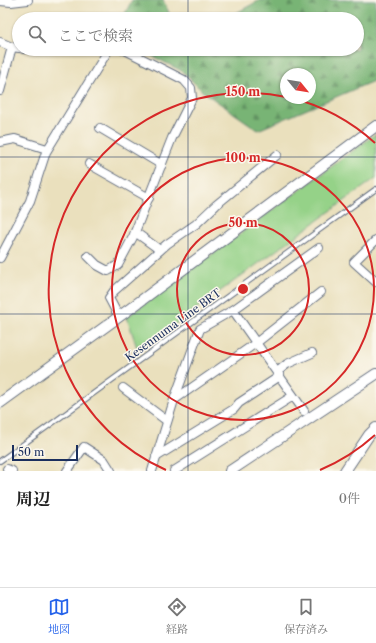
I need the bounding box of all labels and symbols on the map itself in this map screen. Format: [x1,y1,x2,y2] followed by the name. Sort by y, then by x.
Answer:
[280,68,316,104] north arrow
[226,84,260,99] text: 150 m
[225,150,261,165] text: 100 m
[228,215,258,230] text: 50 m
[236,282,250,296] centre of rings
[122,285,224,364] street label: Kesennuma Line BRT
[12,443,78,462] scale bar

